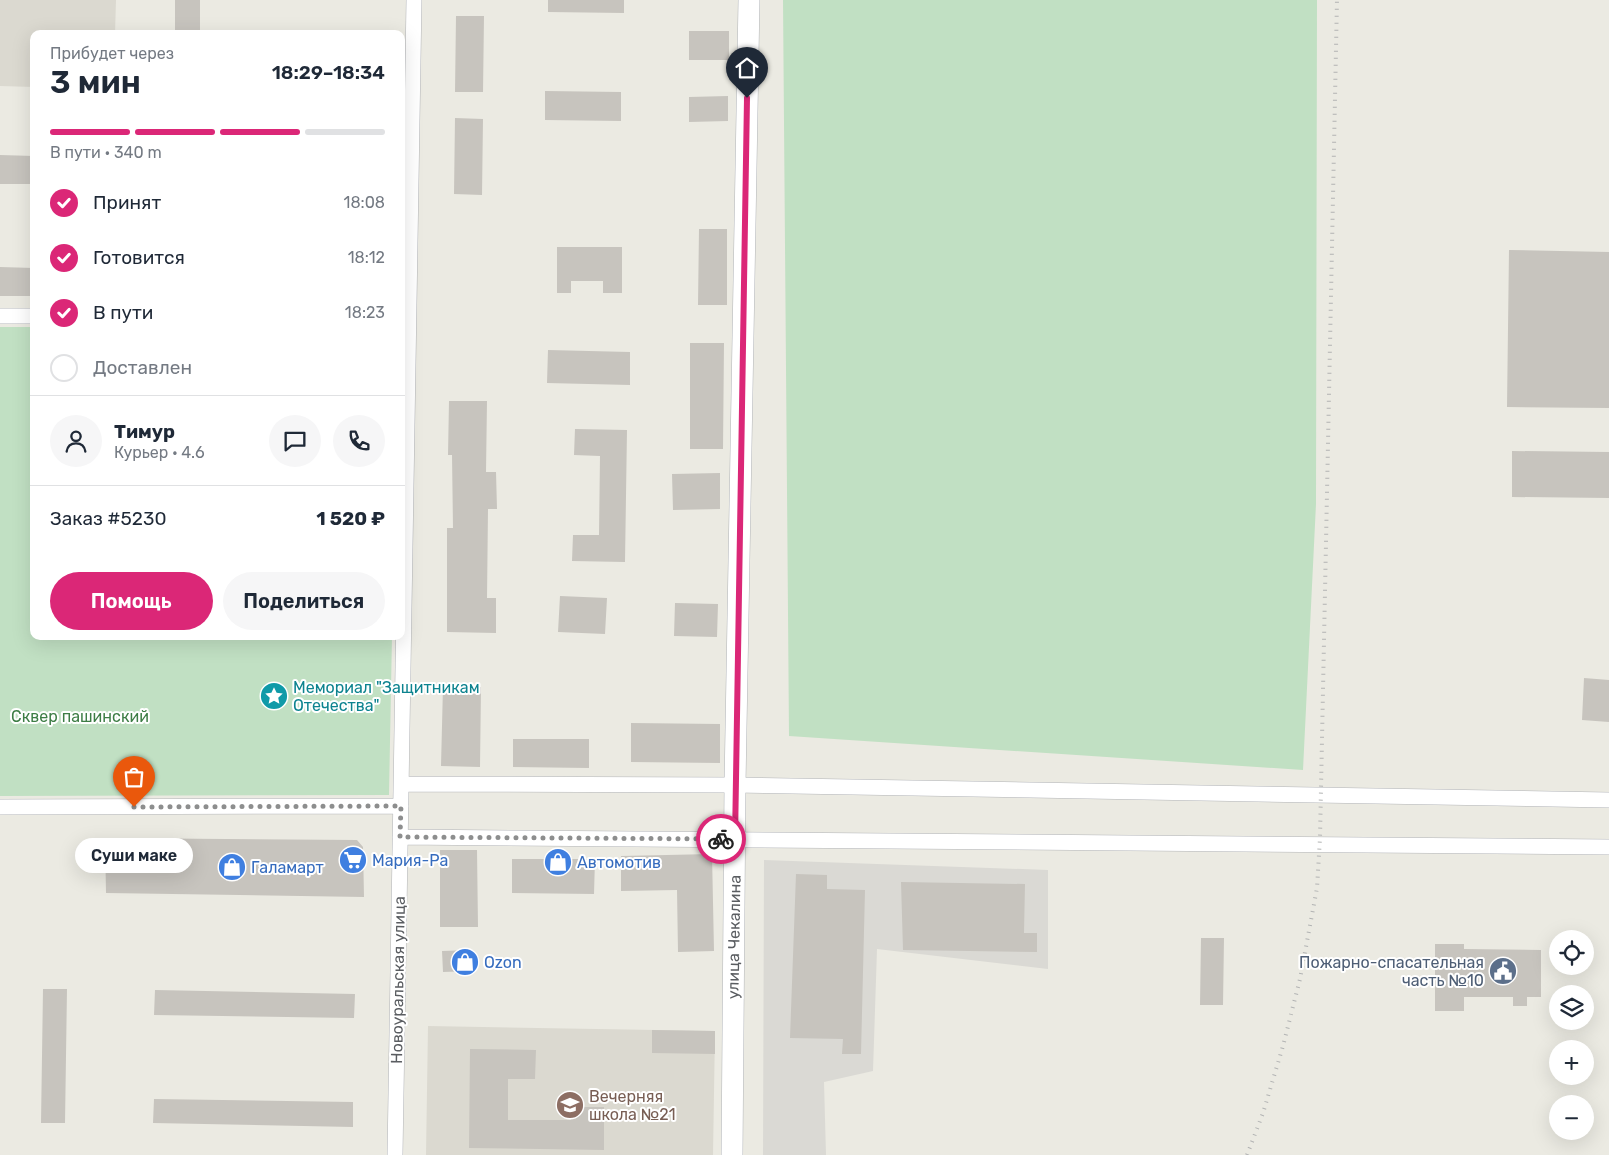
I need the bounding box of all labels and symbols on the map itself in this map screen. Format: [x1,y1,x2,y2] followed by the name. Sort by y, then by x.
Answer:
[726,47,768,98] pin
[293,678,480,715] place label: Мемориал "Защитникам Отечества"
[259,681,289,711] place icon: Мемориал "Защитникам Отечества"
[11,707,149,726] park label: Сквер пашинский
[113,756,155,807] pin
[696,814,746,864] courier
[75,837,193,872] callout: Суши маке
[338,845,368,875] supermarket icon: Мария-Ра
[543,847,573,877] shop icon: Автомотив
[372,851,448,870] place label: Мария-Ра
[217,852,247,882] shop icon: Галамарт
[577,853,661,872] place label: Автомотив
[251,858,324,877] place label: Галамарт
[723,875,745,999] street label: улица Чекалина
[387,896,409,1064] street label: Новоуральская улица
[450,947,480,977] shop icon: Ozon
[484,953,522,972] place label: Ozon
[1299,953,1484,990] place label: Пожарно-спасательная часть №10
[1488,956,1518,986] public building icon: Пожарно-спасательная часть №10
[589,1087,676,1124] place label: Вечерняя школа №21
[555,1090,585,1120] school or university icon: Вечерняя школа №21

